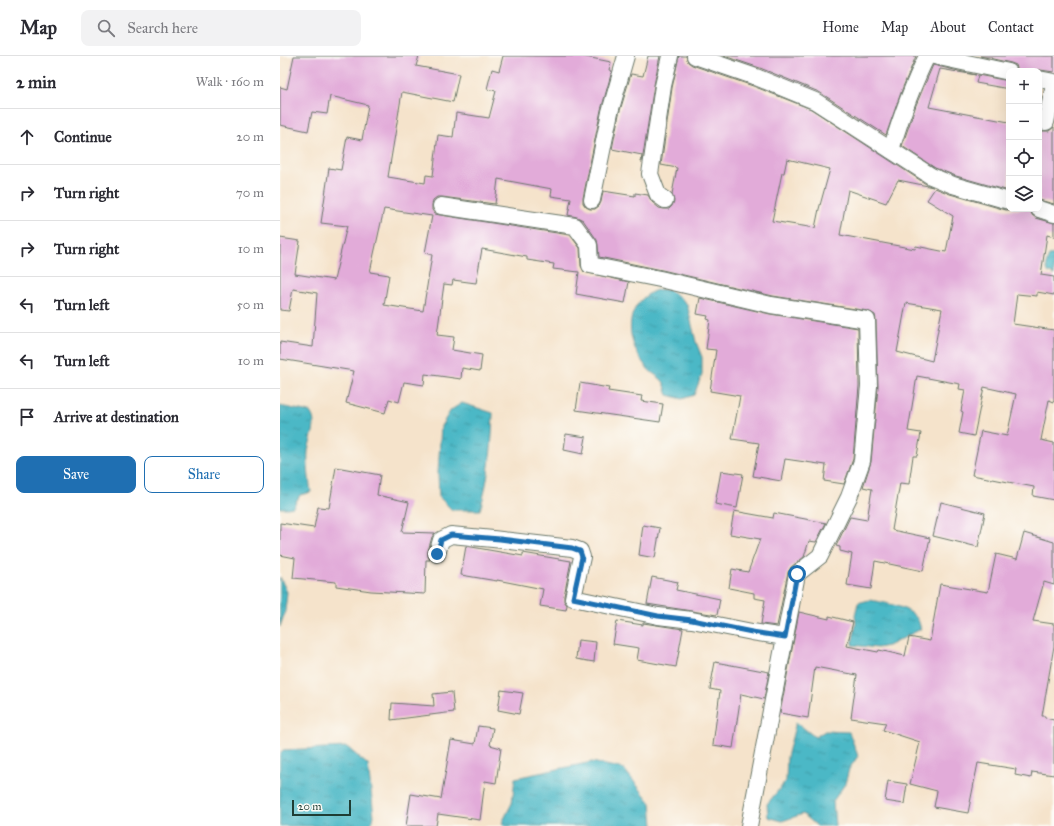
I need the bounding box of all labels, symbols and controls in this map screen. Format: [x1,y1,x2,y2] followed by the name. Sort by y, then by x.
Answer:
[81,10,361,46] search box
[20,16,57,39] text: Map
[95,17,117,39] icon: search
[127,19,198,37] text: Search here
[822,19,859,36] text: Home
[881,19,908,36] text: Map
[930,19,966,36] text: About
[988,19,1034,36] text: Contact
[1006,68,1042,212] map controls
[1006,68,1042,104] button: +
[16,72,56,93] text: 2 min
[196,74,264,90] text: Walk · 160 m
[1006,104,1042,140] button: −
[16,126,38,148] icon: ahead
[54,128,112,146] text: Continue
[236,129,264,145] text: 20 m
[1006,140,1042,176] button: locate
[1006,176,1042,212] button: layers
[16,182,38,204] icon: right
[54,184,119,202] text: Turn right
[236,185,264,201] text: 70 m
[16,238,38,260] icon: right
[54,240,119,258] text: Turn right
[238,241,264,257] text: 10 m
[16,294,38,316] icon: left
[54,296,110,314] text: Turn left
[237,297,264,313] text: 50 m
[16,350,38,372] icon: left
[54,352,110,370] text: Turn left
[238,353,264,369] text: 10 m
[16,406,38,428] icon: arrive
[54,408,179,426] text: Arrive at destination
[16,456,136,493] button: Save
[144,456,264,493] button: Share
[428,545,446,563] route end
[788,565,806,583] route start
[292,798,351,817] scale bar
[298,800,321,813] text: 20 m

